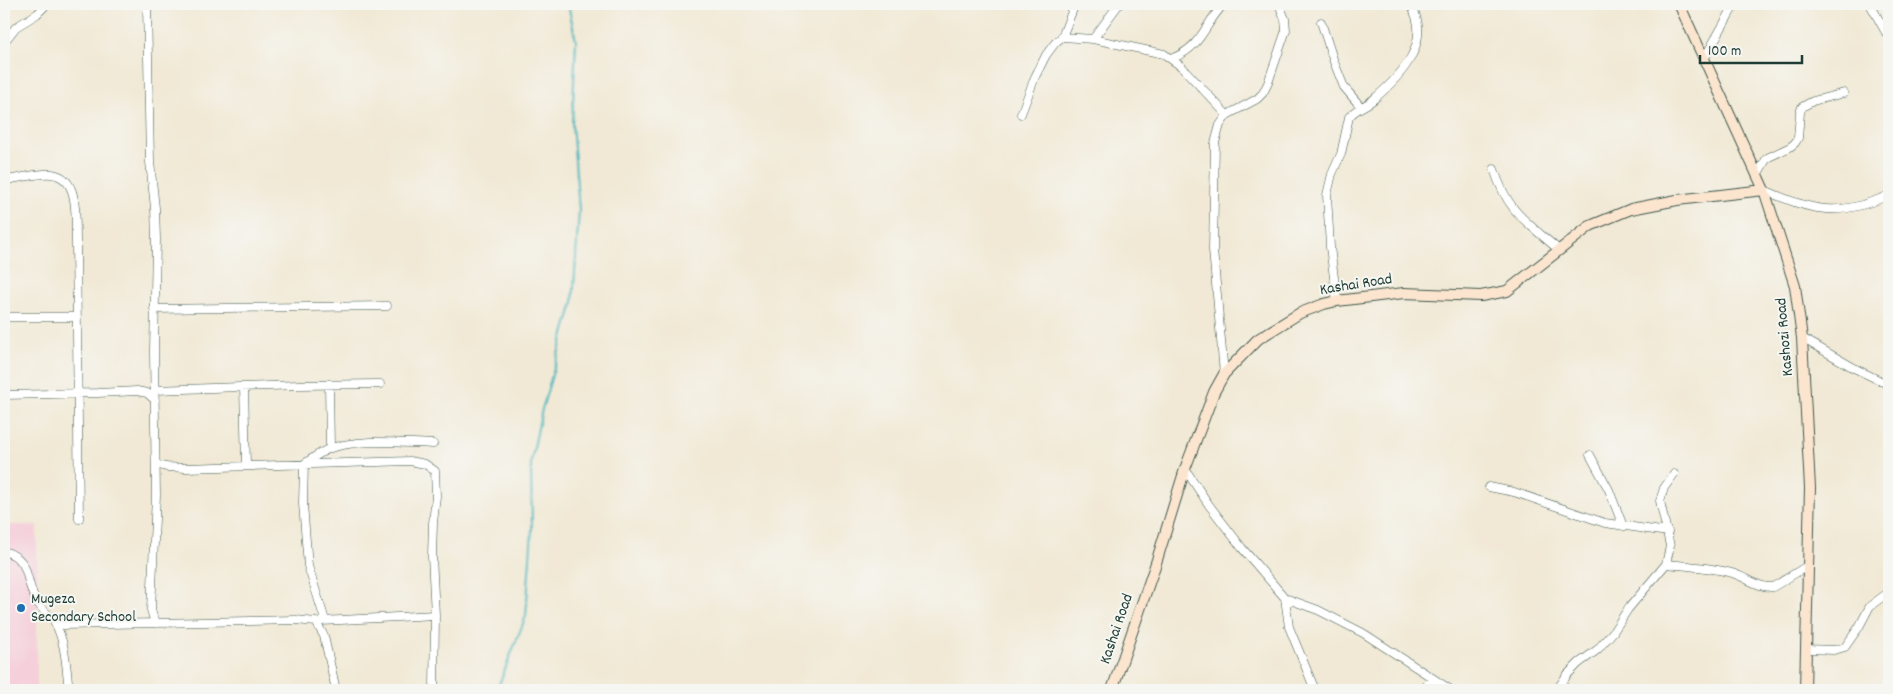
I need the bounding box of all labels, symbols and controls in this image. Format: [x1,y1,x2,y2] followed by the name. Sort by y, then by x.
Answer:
[1700,32,1803,64] scale bar
[1708,41,1741,63] text: 100 m
[1318,268,1394,302] street label: Kashai Road
[1770,297,1800,377] street label: Kashozi Road
[31,588,136,629] place label: Mugeza Secondary School
[1094,591,1140,667] street label: Kashai Road
[15,602,27,614] marker: Mugeza Secondary School

